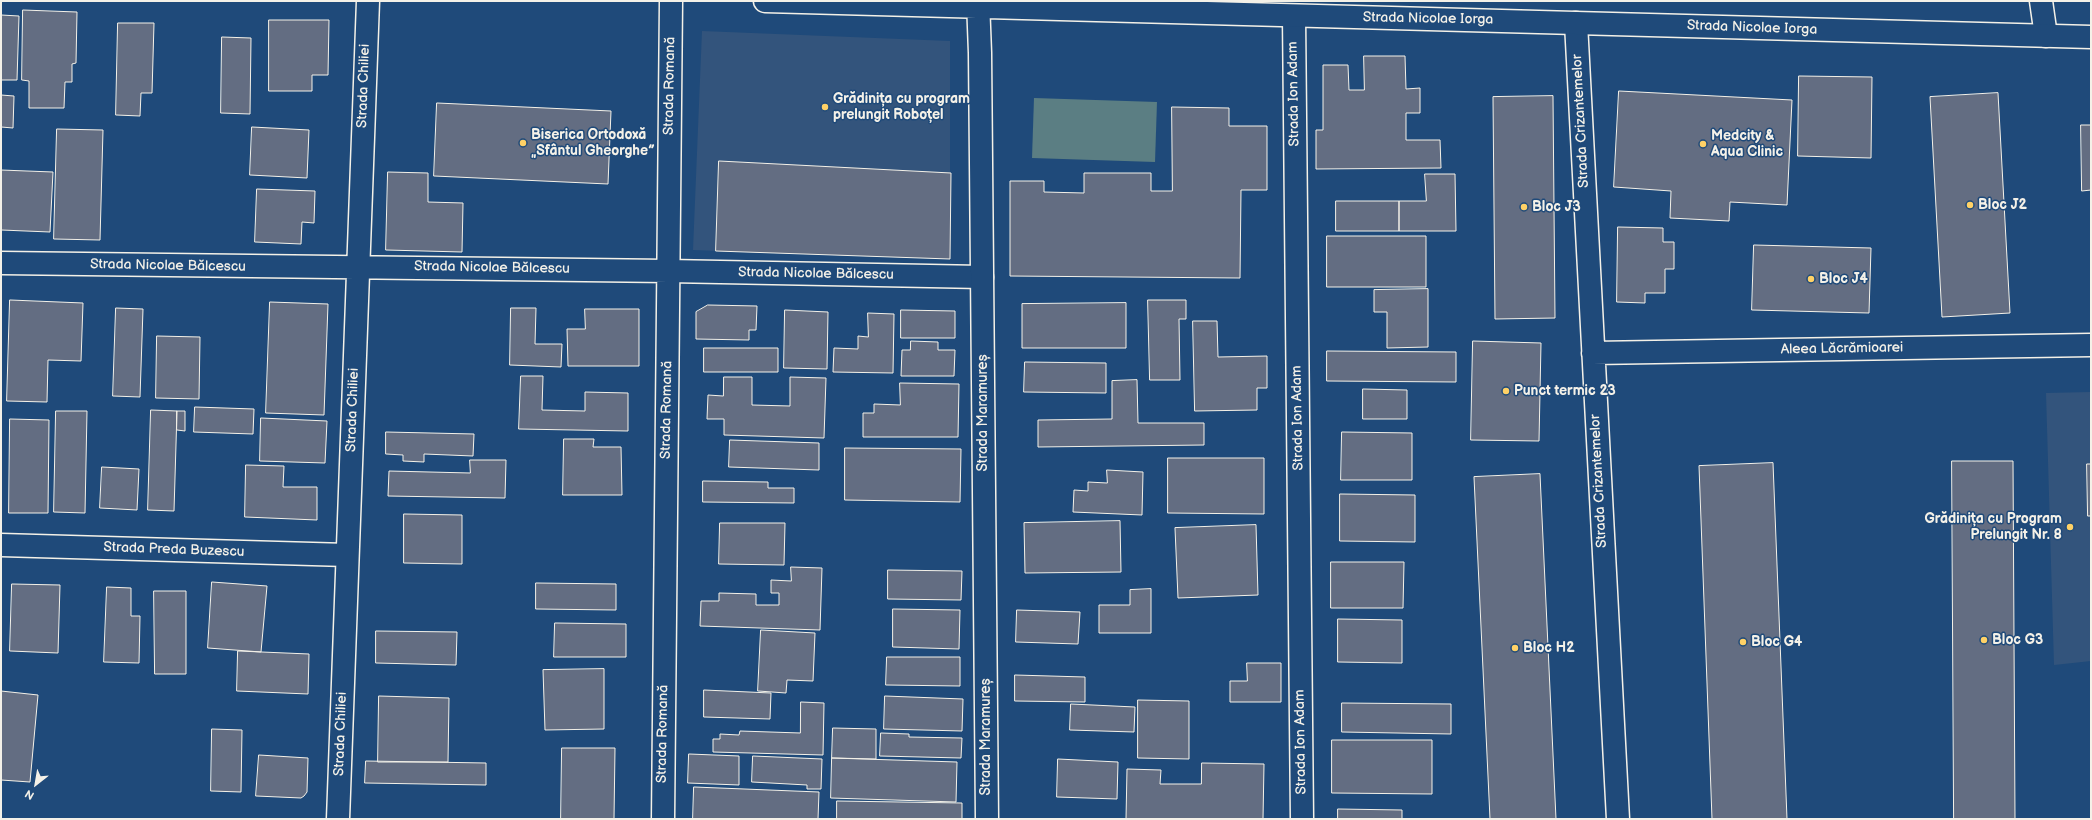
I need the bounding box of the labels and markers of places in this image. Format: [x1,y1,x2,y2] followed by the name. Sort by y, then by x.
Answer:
[833,91,970,124] place label: Grădinița cu program prelungit Roboțel
[820,102,830,112] marker: Grădinița cu program prelungit Roboțel
[531,127,655,160] place label: Biserica Ortodoxă „Sfântul Gheorghe”
[1711,128,1783,160] place label: Medcity & Aqua Clinic
[518,138,528,148] marker: Biserica Ortodoxă „Sfântul Gheorghe”
[1698,139,1708,149] marker: Medcity & Aqua Clinic
[1978,197,2027,213] place label: Bloc J2
[1532,199,1581,215] place label: Bloc J3
[1965,200,1975,210] marker: Bloc J2
[1519,202,1529,212] marker: Bloc J3
[1819,271,1868,287] place label: Bloc J4
[1806,274,1816,284] marker: Bloc J4
[1514,383,1616,399] place label: Punct termic 23
[1501,386,1511,396] marker: Punct termic 23
[1924,511,2062,544] place label: Grădinița cu Program Prelungit Nr. 8
[2065,522,2075,532] marker: Grădinița cu Program Prelungit Nr. 8
[1992,632,2043,648] place label: Bloc G3
[1751,634,1802,650] place label: Bloc G4
[1979,635,1989,645] marker: Bloc G3
[1738,637,1748,647] marker: Bloc G4
[1523,640,1575,656] place label: Bloc H2
[1510,643,1520,653] marker: Bloc H2

